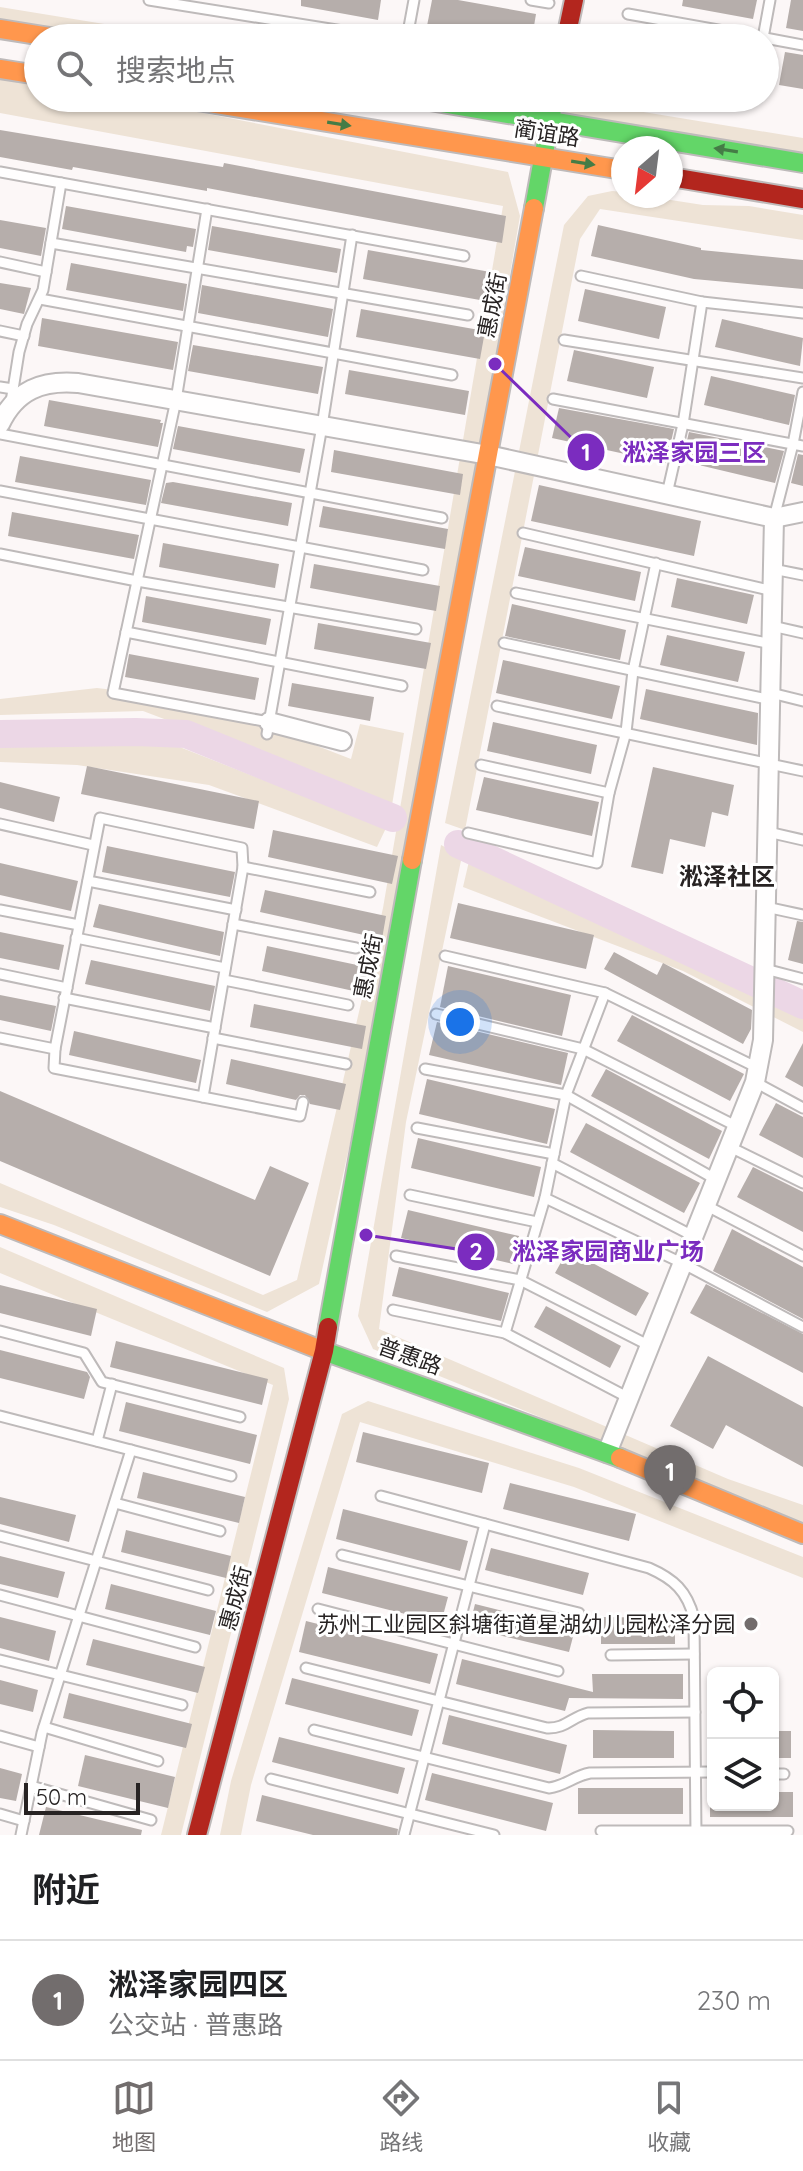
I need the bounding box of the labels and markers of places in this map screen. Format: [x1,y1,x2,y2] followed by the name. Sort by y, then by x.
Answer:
[566,428,782,476] callout: 淞泽家园三区
[456,1228,720,1276] callout: 淞泽家园商业广场
[644,1445,696,1511] pin: 1
[317,1610,735,1638] place label: 苏州工业园区斜塘街道星湖幼儿园松泽分园
[742,1615,760,1633] marker: 苏州工业园区斜塘街道星湖幼儿园松泽分园

